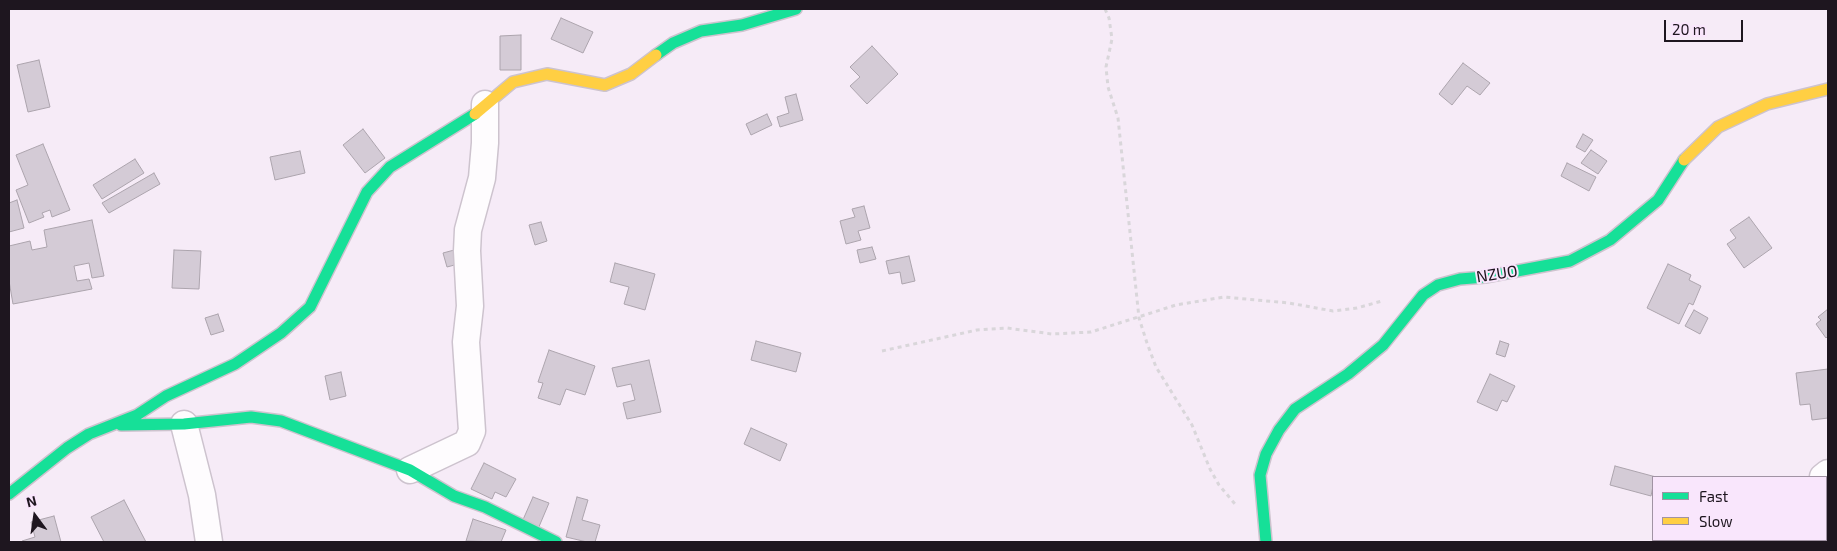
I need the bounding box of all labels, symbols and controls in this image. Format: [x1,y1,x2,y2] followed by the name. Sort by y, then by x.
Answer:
[1667,10,1746,42] scale bar
[1672,20,1706,38] text: 20 m
[1475,261,1519,287] street label: NZUO
[1652,476,1827,541] legend
[1699,487,1728,505] text: Fast
[10,491,60,541] north arrow
[24,491,38,510] text: N
[1699,512,1733,530] text: Slow

